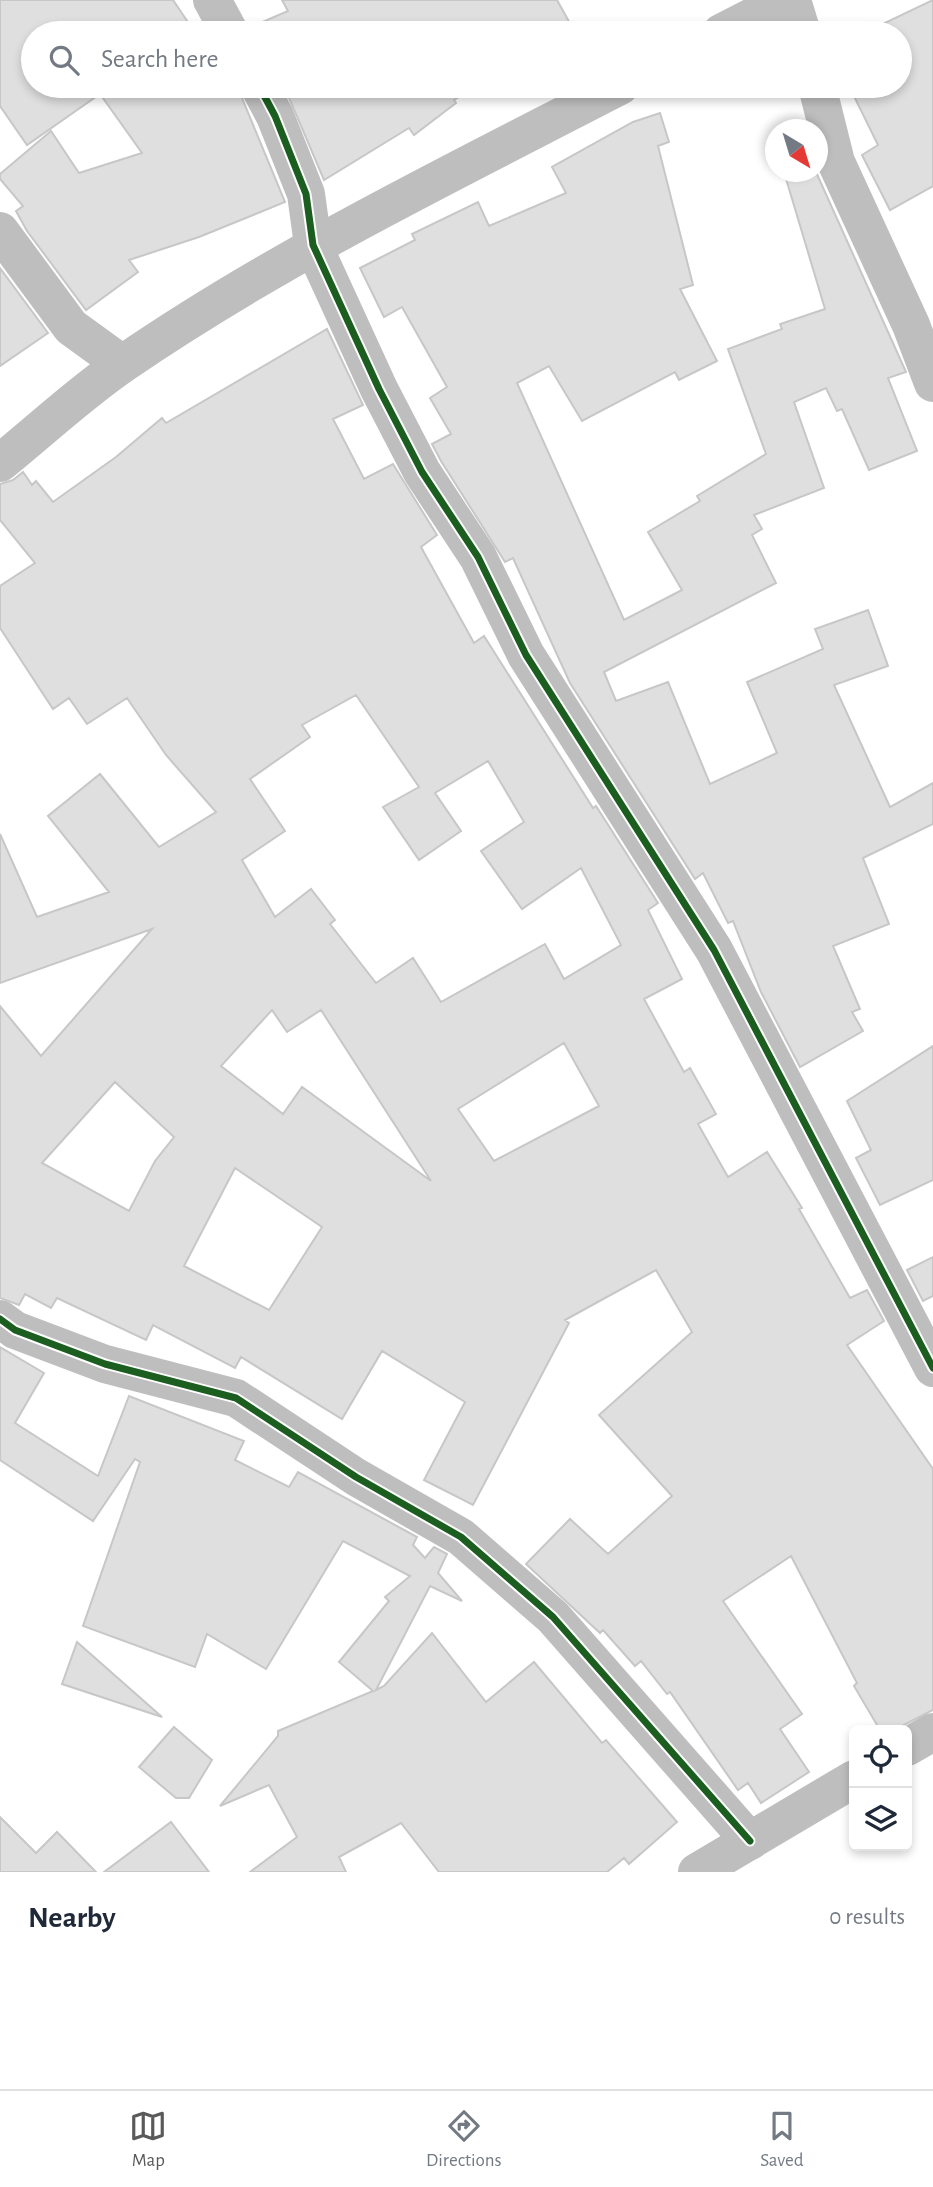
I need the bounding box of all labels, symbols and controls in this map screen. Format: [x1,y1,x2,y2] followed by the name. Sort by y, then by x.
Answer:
[21,21,912,98] search box
[45,41,83,79] icon: search
[101,46,219,72] text: Search here
[765,119,828,182] north arrow
[849,1725,912,1851] map controls
[849,1725,912,1788] button: locate
[849,1788,912,1851] button: layers
[28,1903,116,1933] text: Nearby
[829,1906,905,1929] text: 0 results
[129,2107,167,2172] tab: Map
[426,2107,502,2172] tab: Directions
[760,2107,804,2172] tab: Saved

